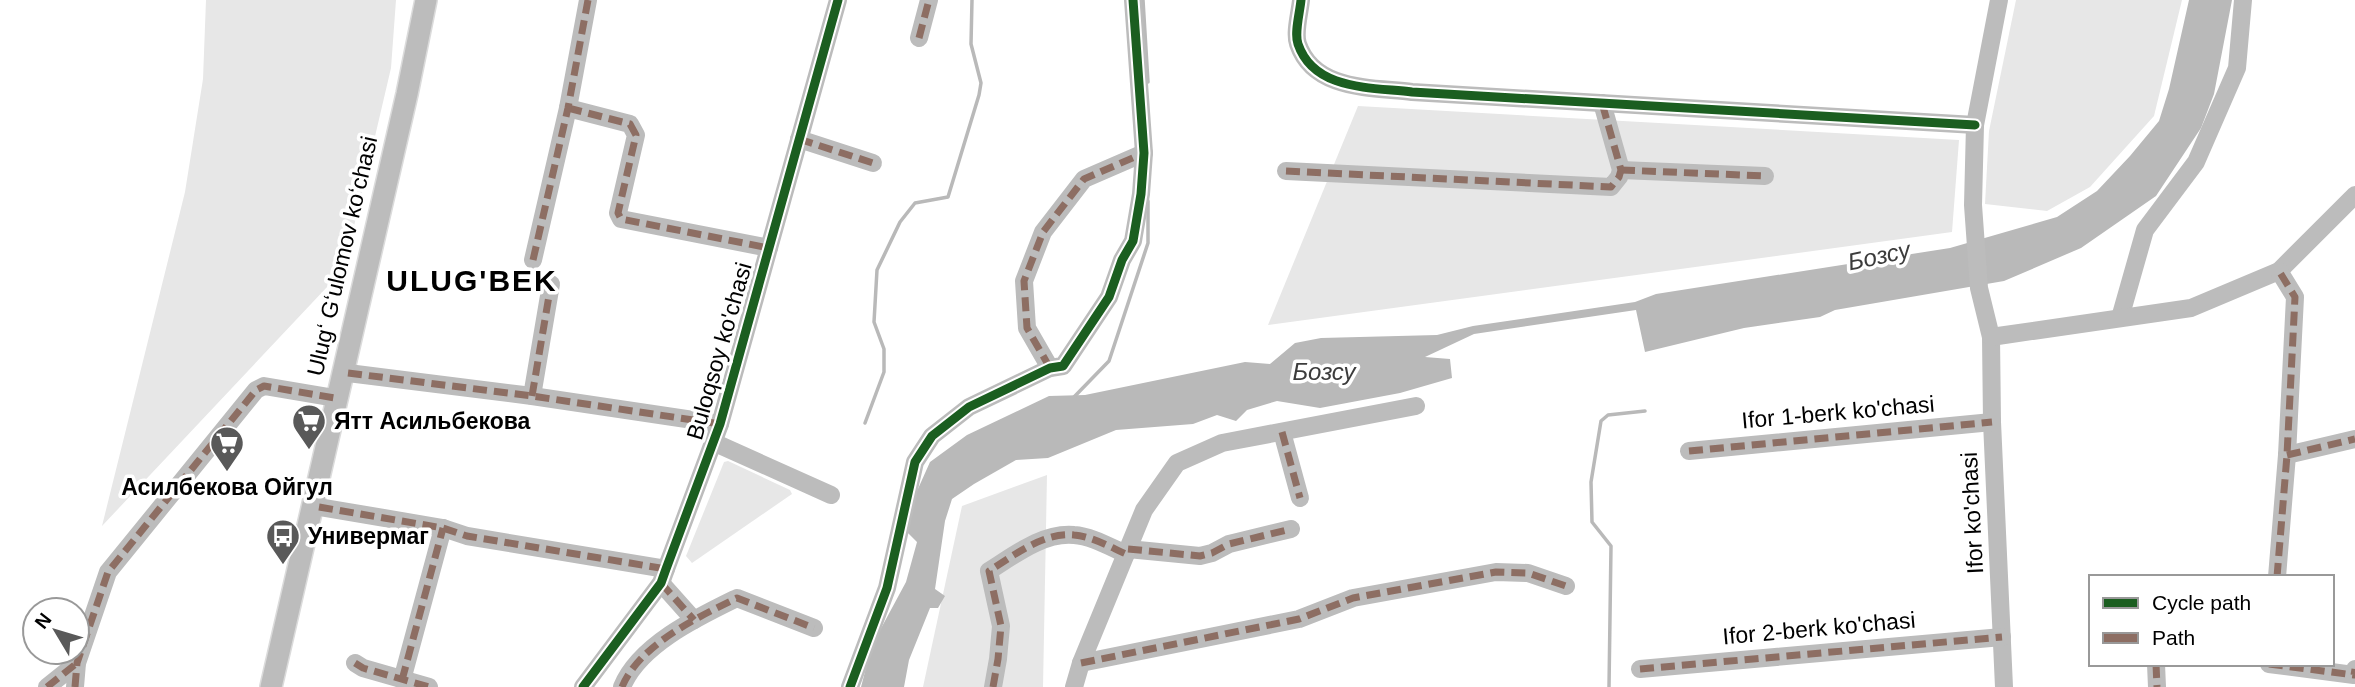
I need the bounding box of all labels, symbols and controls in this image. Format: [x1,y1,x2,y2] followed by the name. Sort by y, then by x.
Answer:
[302,134,382,378] street label: Ulugʻ Gʻulomov koʻchasi
[1845,235,1914,275] water label: Бозсу
[681,259,757,443] street label: Buloqsoy ko'chasi
[386,264,558,297] district label: ULUG'BEK
[1292,358,1358,385] water label: Бозсу
[1740,391,1936,433] street label: Ifor 1-berk ko'chasi
[290,402,328,451] supermarket icon: Ятт Асильбекова
[334,408,531,434] place label: Ятт Асильбекова
[208,424,246,473] supermarket icon: Асилбекова Ойгул
[1956,451,1988,575] street label: Ifor ko'chasi
[121,474,333,500] place label: Асилбекова Ойгул
[264,517,302,566] bus stop icon: Универмаг
[308,523,429,549] place label: Универмаг
[2089,575,2334,666] legend
[2152,591,2251,614] text: Cycle path
[21,596,91,666] north arrow
[1721,607,1917,649] street label: Ifor 2-berk ko'chasi
[30,609,55,633] text: N
[2152,626,2195,649] text: Path

